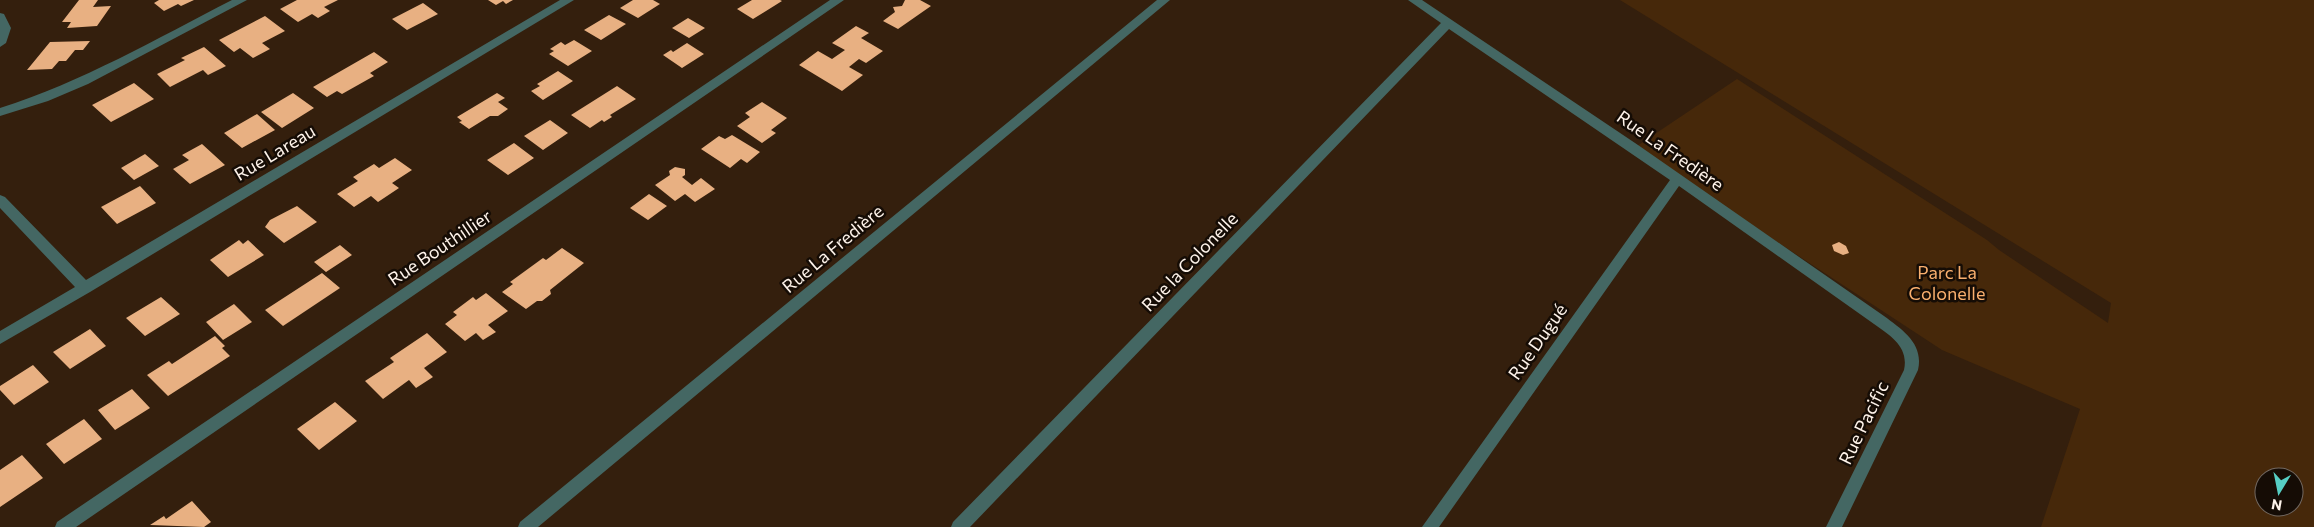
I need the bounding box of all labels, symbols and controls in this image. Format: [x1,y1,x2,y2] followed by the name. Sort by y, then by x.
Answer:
[1613,105,1728,195] street label: Rue La Fredière
[230,119,319,185] street label: Rue Lareau
[777,199,887,297] street label: Rue La Fredière
[383,204,495,290] street label: Rue Bouthillier
[1136,207,1242,315] street label: Rue la Colonelle
[1909,261,1985,304] park label: Parc La Colonelle
[1503,299,1571,384] street label: Rue Dugué
[1834,377,1893,468] street label: Rue Pacific
[2254,467,2304,517] north arrow
[2270,496,2283,515] text: N

